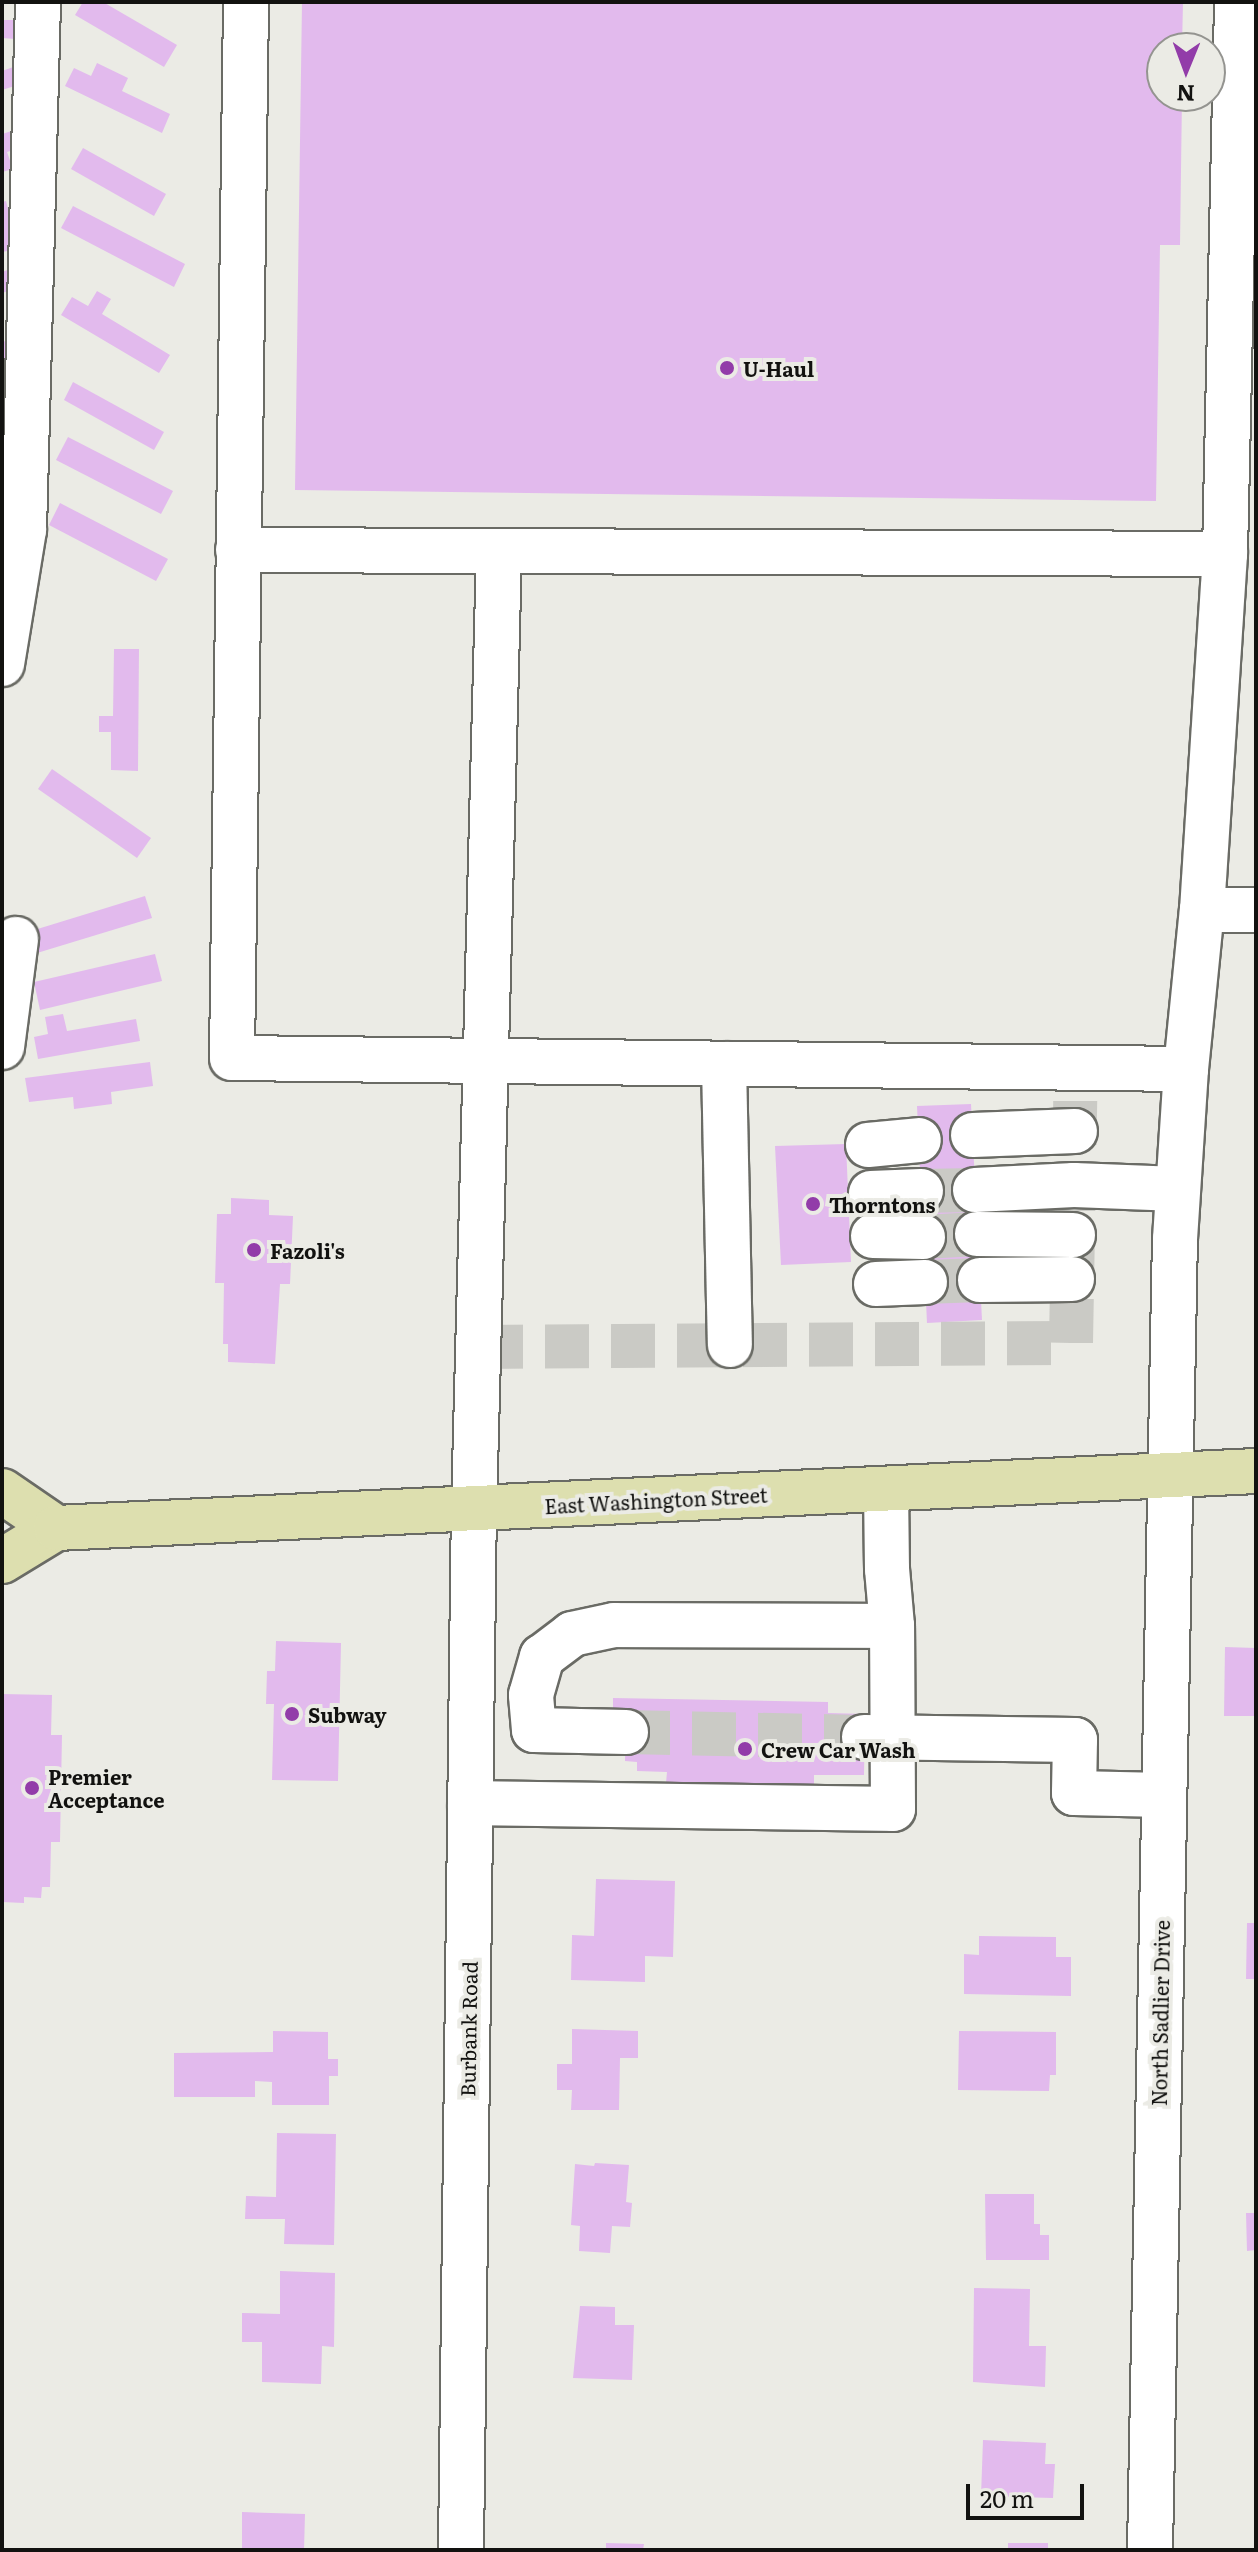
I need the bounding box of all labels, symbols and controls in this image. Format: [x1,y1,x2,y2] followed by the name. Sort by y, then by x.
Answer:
[1146,32,1226,112] north arrow
[1176,78,1195,111] text: N
[743,356,814,380] place label: U-Haul
[718,359,736,377] marker: U-Haul
[829,1192,936,1216] place label: Thorntons
[804,1195,822,1213] marker: Thorntons
[270,1238,345,1262] place label: Fazoli's
[245,1241,263,1259] marker: Fazoli's
[544,1482,768,1518] street label: East Washington Street
[308,1702,387,1726] place label: Subway
[283,1705,301,1723] marker: Subway
[761,1737,916,1761] place label: Crew Car Wash
[736,1740,754,1758] marker: Crew Car Wash
[48,1764,165,1811] place label: Premier Acceptance
[23,1779,41,1797] marker: Premier Acceptance
[1146,1920,1174,2106] street label: North Sadlier Drive
[455,1961,481,2097] street label: Burbank Road
[970,2468,1088,2518] scale bar
[980,2480,1034,2515] text: 20 m

